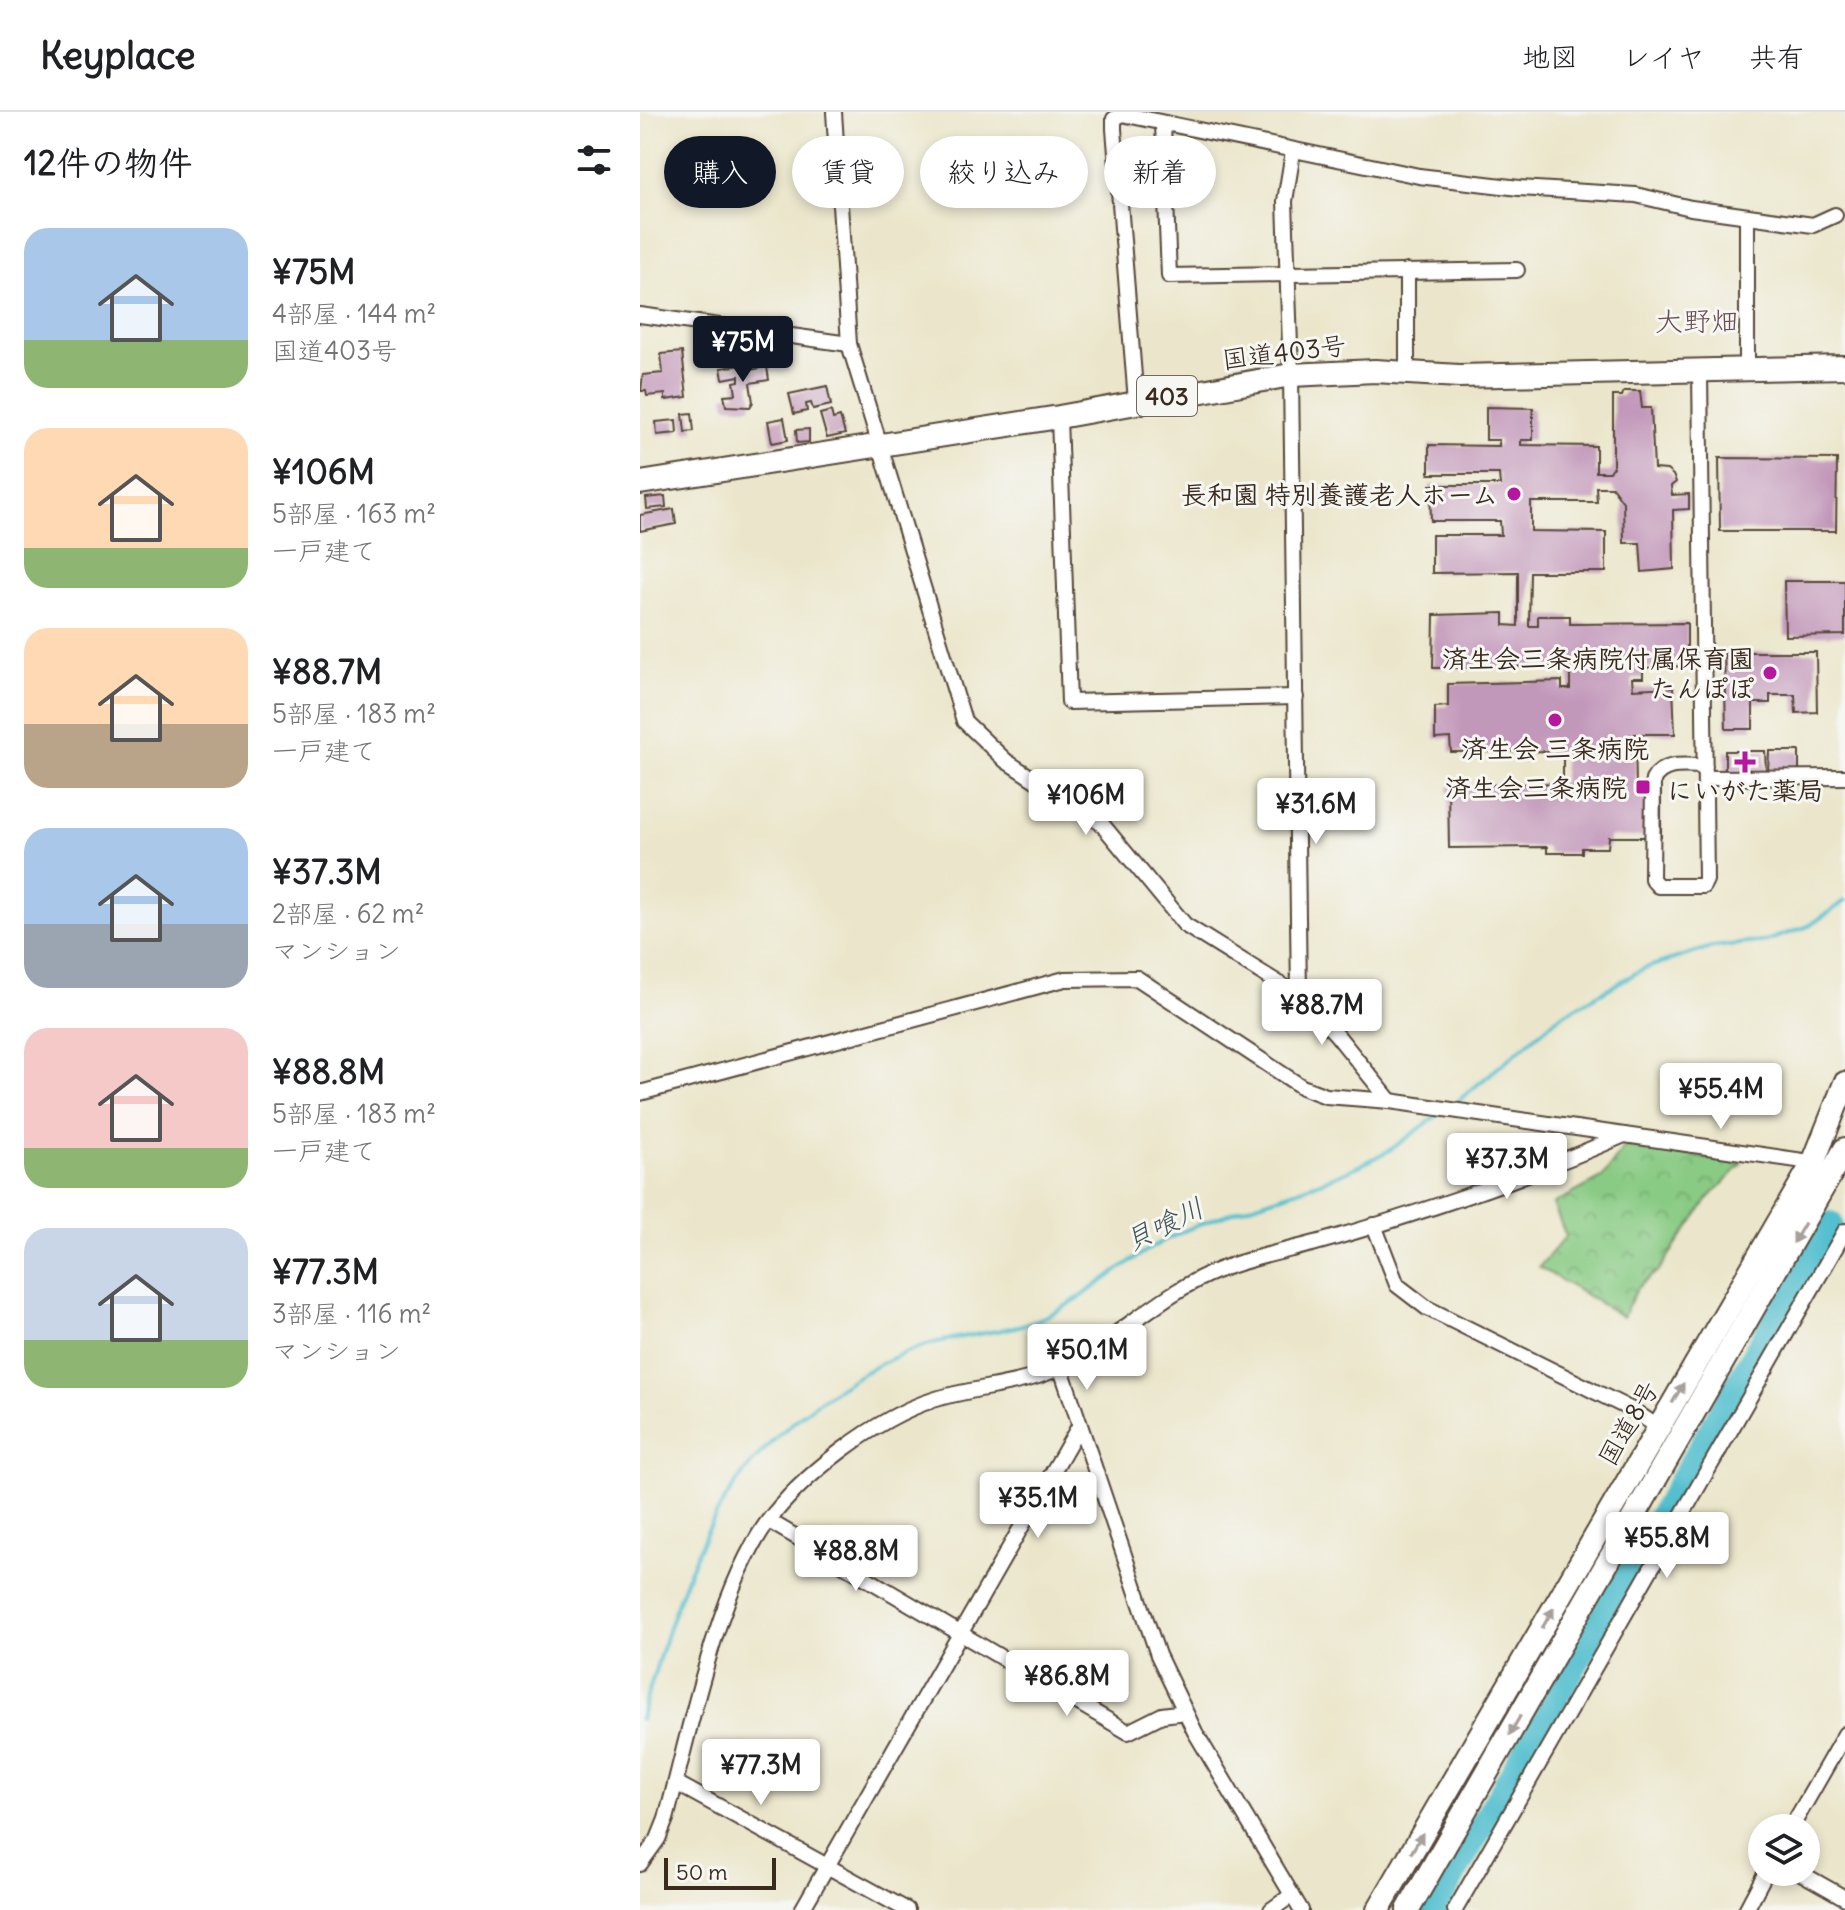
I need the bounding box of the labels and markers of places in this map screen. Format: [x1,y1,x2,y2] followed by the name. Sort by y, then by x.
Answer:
[696,316,790,384] pin: ¥75M
[1181,478,1498,511] place label: 長和園 特別養護老人ホーム
[1505,485,1523,503] marker: 長和園 特別養護老人ホーム
[1442,642,1754,705] place label: 済生会三条病院付属保育園 たんぽぽ
[1761,664,1779,682] marker: 済生会三条病院付属保育園 たんぽぽ
[1546,711,1564,729] marker: 済生会 三条病院
[1461,732,1649,765] place label: 済生会 三条病院
[1736,753,1754,771] marker: にいがた薬局
[1030,769,1142,837] pin: ¥106M
[1445,771,1627,804] place label: 済生会三条病院
[1666,774,1824,807] place label: にいがた薬局
[1251,778,1381,846] pin: ¥31.6M
[1634,778,1652,796] marker: 済生会三条病院
[1257,979,1387,1047] pin: ¥88.7M
[1656,1063,1786,1131] pin: ¥55.4M
[1442,1133,1572,1201] pin: ¥37.3M
[1022,1324,1152,1392] pin: ¥50.1M
[973,1472,1103,1540] pin: ¥35.1M
[1602,1512,1732,1580] pin: ¥55.8M
[791,1525,921,1593] pin: ¥88.8M
[1002,1650,1132,1718] pin: ¥86.8M
[696,1739,826,1807] pin: ¥77.3M

